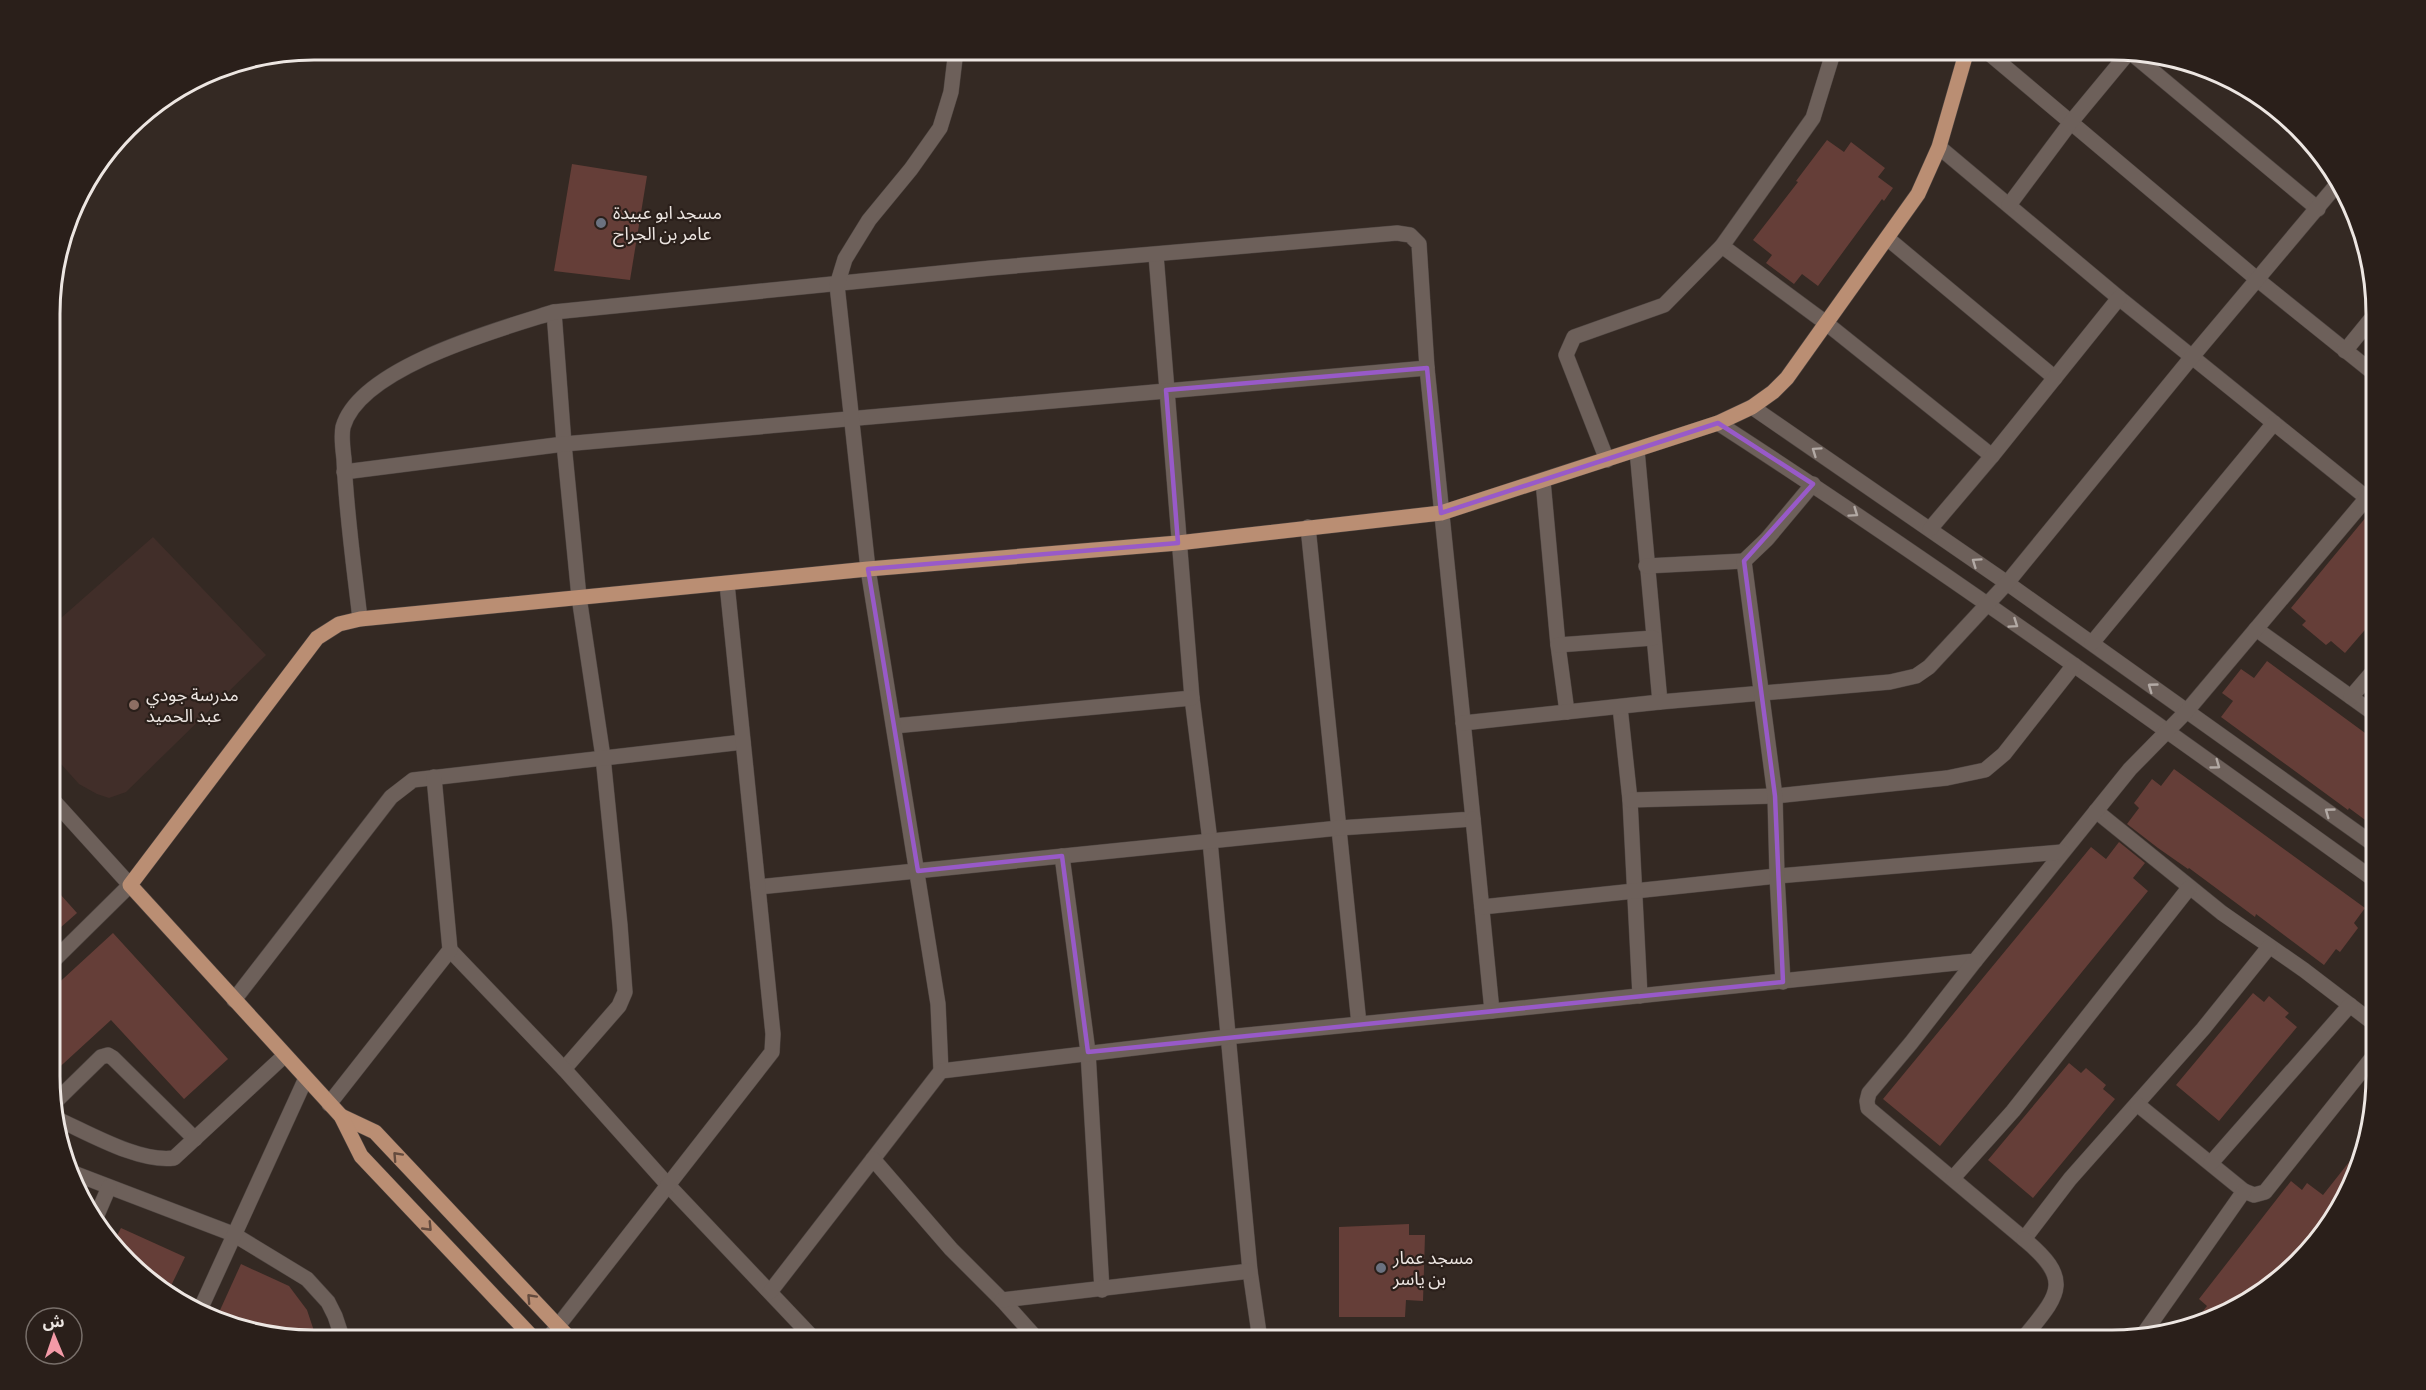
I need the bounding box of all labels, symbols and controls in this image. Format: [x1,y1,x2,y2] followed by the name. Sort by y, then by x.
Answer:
[613,203,722,247] place label: مسجد ابو عبيدة عامر بن الجراح
[594,216,608,230] marker: مسجد ابو عبيدة عامر بن الجراح
[1812,447,1823,458] one-way arrow
[1847,506,1858,517] one-way arrow
[1972,558,1983,569] one-way arrow
[2007,617,2018,628] one-way arrow
[2148,683,2159,694] one-way arrow
[146,685,239,726] place label: مدرسة جودي عبد الحميد
[127,698,141,712] marker: مدرسة جودي عبد الحميد
[2209,758,2220,769] one-way arrow
[2324,808,2335,819] one-way arrow
[394,1152,405,1163] one-way arrow
[420,1220,431,1231] one-way arrow
[1392,1248,1473,1290] place label: مسجد عمار بن ياسر
[1374,1261,1388,1275] marker: مسجد عمار بن ياسر
[527,1294,538,1304] one-way arrow
[24,1306,84,1366] north arrow
[42,1313,65,1331] text: ش

